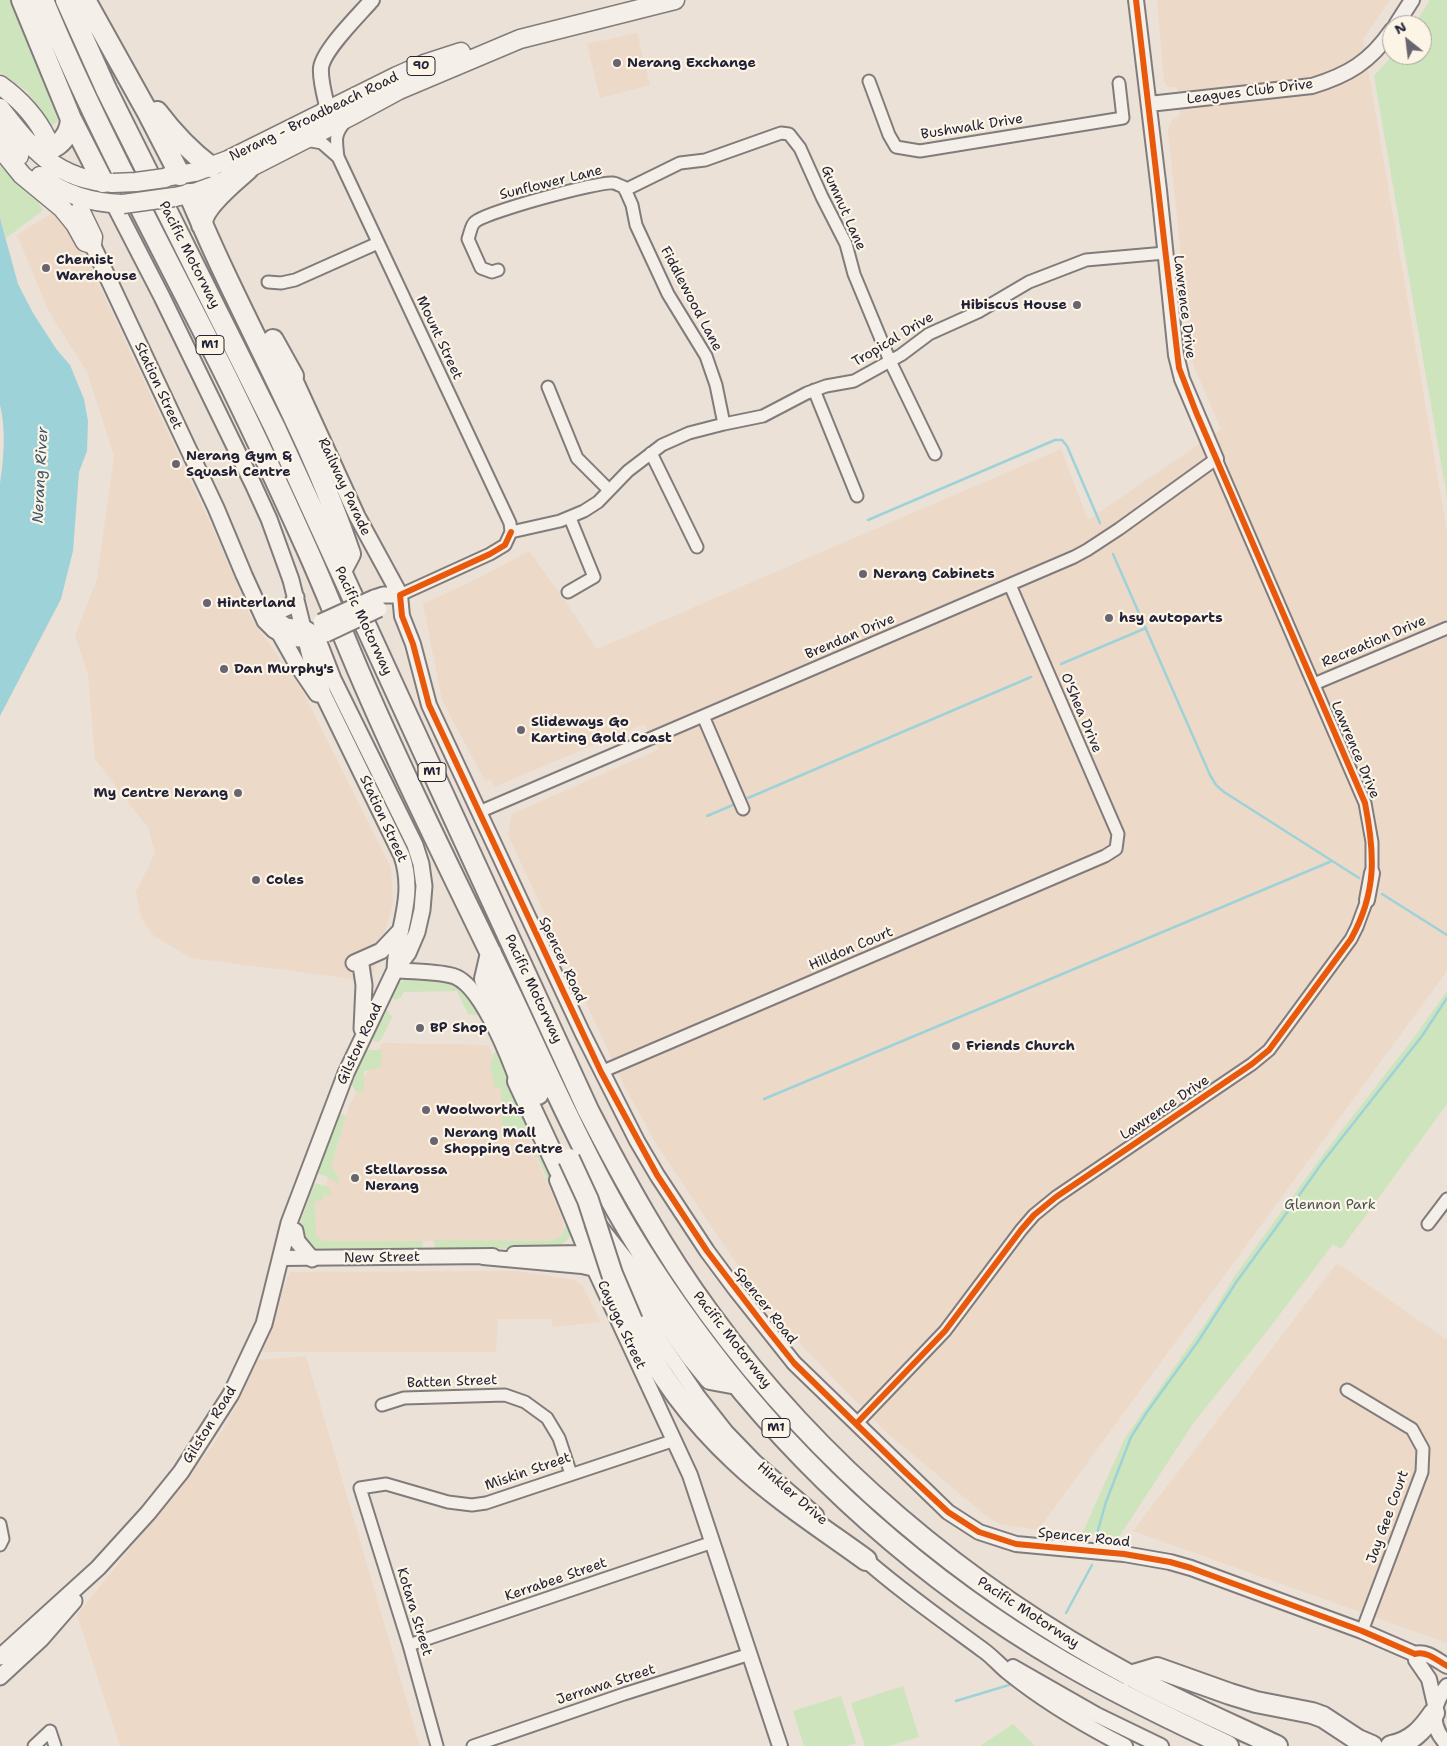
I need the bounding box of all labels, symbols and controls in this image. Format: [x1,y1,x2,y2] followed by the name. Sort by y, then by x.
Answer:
[1382,15,1432,65] north arrow
[1391,17,1409,38] text: N
[627,55,756,71] place label: Nerang Exchange
[407,56,435,76] road number: 90
[611,57,623,69] marker: Nerang Exchange
[227,69,401,165] street label: Nerang - Broadbeach Road
[1186,76,1314,108] street label: Leagues Club Drive
[920,111,1024,143] street label: Bushwalk Drive
[498,162,604,204] street label: Sunflower Lane
[817,163,869,253] street label: Gumnut Lane
[155,199,223,311] street label: Pacific Motorway
[656,244,726,354] street label: Fiddlewood Lane
[56,252,137,284] place label: Chemist Warehouse
[1169,254,1199,360] street label: Lawrence Drive
[40,262,52,274] marker: Chemist Warehouse
[412,294,466,382] street label: Mount Street
[961,297,1067,313] place label: Hibiscus House
[1071,299,1083,311] marker: Hibiscus House
[849,309,937,371] street label: Tropical Drive
[196,336,224,354] road number: M1
[130,340,186,432] street label: Station Street
[29,426,53,524] water label: Nerang River
[314,435,374,539] street label: Railway Parade
[186,448,292,481] place label: Nerang Gym & Squash Centre
[170,458,182,470] marker: Nerang Gym & Squash Centre
[330,564,396,678] street label: Pacific Motorway
[873,566,995,582] place label: Nerang Cabinets
[857,568,869,580] marker: Nerang Cabinets
[217,595,296,611] place label: Hinterland
[201,597,213,609] marker: Hinterland
[1119,610,1223,626] place label: hsy autoparts
[803,611,897,663] street label: Brendan Drive
[1103,612,1115,624] marker: hsy autoparts
[1319,612,1429,672] street label: Recreation Drive
[234,661,334,677] place label: Dan Murphy's
[218,663,230,675] marker: Dan Murphy's
[1057,671,1105,755] street label: O'Shea Drive
[1327,699,1383,801] street label: Lawrence Drive
[531,714,672,746] place label: Slideways Go Karting Gold Coast
[515,724,527,736] marker: Slideways Go Karting Gold Coast
[418,762,446,782] road number: M1
[355,773,411,865] street label: Station Street
[94,785,228,801] place label: My Centre Nerang
[232,787,244,799] marker: My Centre Nerang
[266,872,304,888] place label: Coles
[250,874,262,886] marker: Coles
[535,914,589,1006] street label: Spencer Road
[806,924,896,974] street label: Hilldon Court
[500,932,566,1046] street label: Pacific Motorway
[334,1001,386,1087] street label: Gilston Road
[430,1020,487,1036] place label: BP Shop
[414,1022,426,1034] marker: BP Shop
[966,1038,1075,1054] place label: Friends Church
[950,1040,962,1052] marker: Friends Church
[1117,1072,1213,1144] street label: Lawrence Drive
[436,1102,525,1118] place label: Woolworths
[420,1104,432,1116] marker: Woolworths
[444,1125,563,1158] place label: Nerang Mall Shopping Centre
[428,1135,440,1147] marker: Nerang Mall Shopping Centre
[365,1162,447,1194] place label: Stellarossa Nerang
[349,1172,361,1184] marker: Stellarossa Nerang
[1284,1197,1376,1213] park label: Glennon Park
[344,1249,420,1267] street label: New Street
[730,1264,800,1348] street label: Spencer Road
[593,1278,649,1372] street label: Cayuga Street
[689,1288,775,1392] street label: Pacific Motorway
[407,1372,497,1392] street label: Batten Street
[180,1383,240,1467] street label: Gilston Road
[762,1419,790,1438] road number: M1
[483,1449,573,1495] street label: Miskin Street
[753,1459,831,1529] street label: Hinkler Drive
[1363,1468,1413,1566] street label: Jay Gee Court
[1037,1525,1131,1551] street label: Spencer Road
[503,1555,609,1605] street label: Kerrabee Street
[393,1566,435,1658] street label: Kotara Street
[974,1574,1082,1652] street label: Pacific Motorway
[555,1661,657,1709] street label: Jerrawa Street

